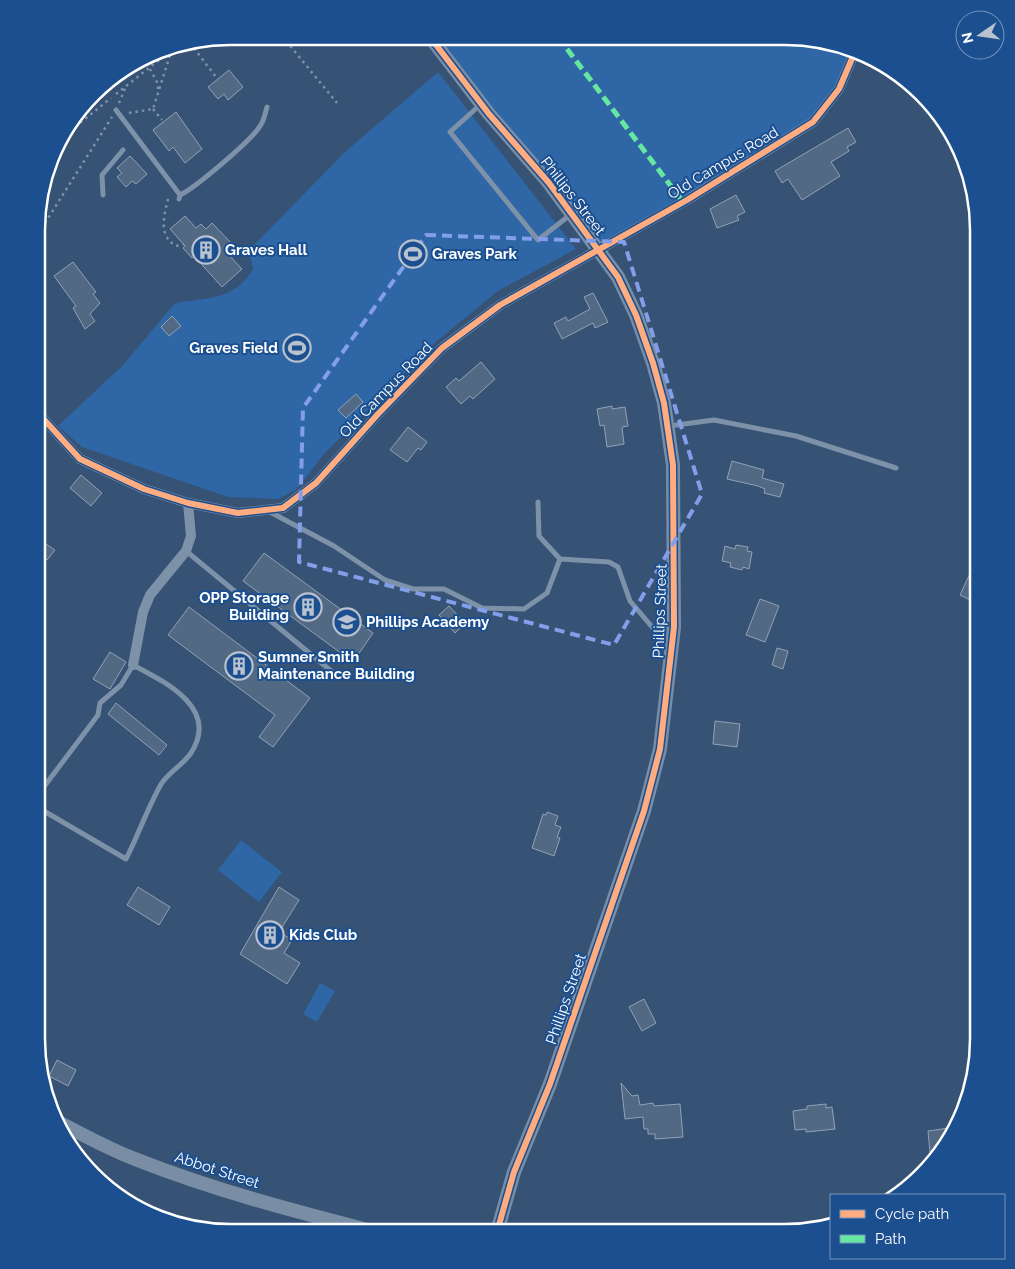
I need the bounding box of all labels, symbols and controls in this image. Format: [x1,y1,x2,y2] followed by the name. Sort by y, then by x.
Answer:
[955,10,1005,60] north arrow
[958,31,976,45] text: N
[664,123,782,203] street label: Old Campus Road
[537,153,609,239] street label: Phillips Street
[191,235,221,265] building icon: Graves Hall
[398,239,428,269] sports icon: Graves Park
[225,241,307,259] place label: Graves Hall
[432,245,518,263] place label: Graves Park
[282,333,312,363] sports icon: Graves Field
[336,338,436,442] street label: Old Campus Road
[189,339,278,357] place label: Graves Field
[649,563,671,659] street label: Phillips Street
[199,589,289,624] place label: OPP Storage Building
[293,592,323,622] building icon: OPP Storage Building
[332,607,362,637] school or university icon: Phillips Academy
[366,613,490,631] place label: Phillips Academy
[258,648,415,683] place label: Sumner Smith Maintenance Building
[224,651,254,681] building icon: Sumner Smith Maintenance Building
[255,920,285,950] building icon: Kids Club
[289,926,358,944] place label: Kids Club
[542,951,590,1047] street label: Phillips Street
[172,1148,262,1192] street label: Abbot Street
[830,1194,1005,1259] legend
[875,1205,949,1223] text: Cycle path
[875,1230,906,1248] text: Path

